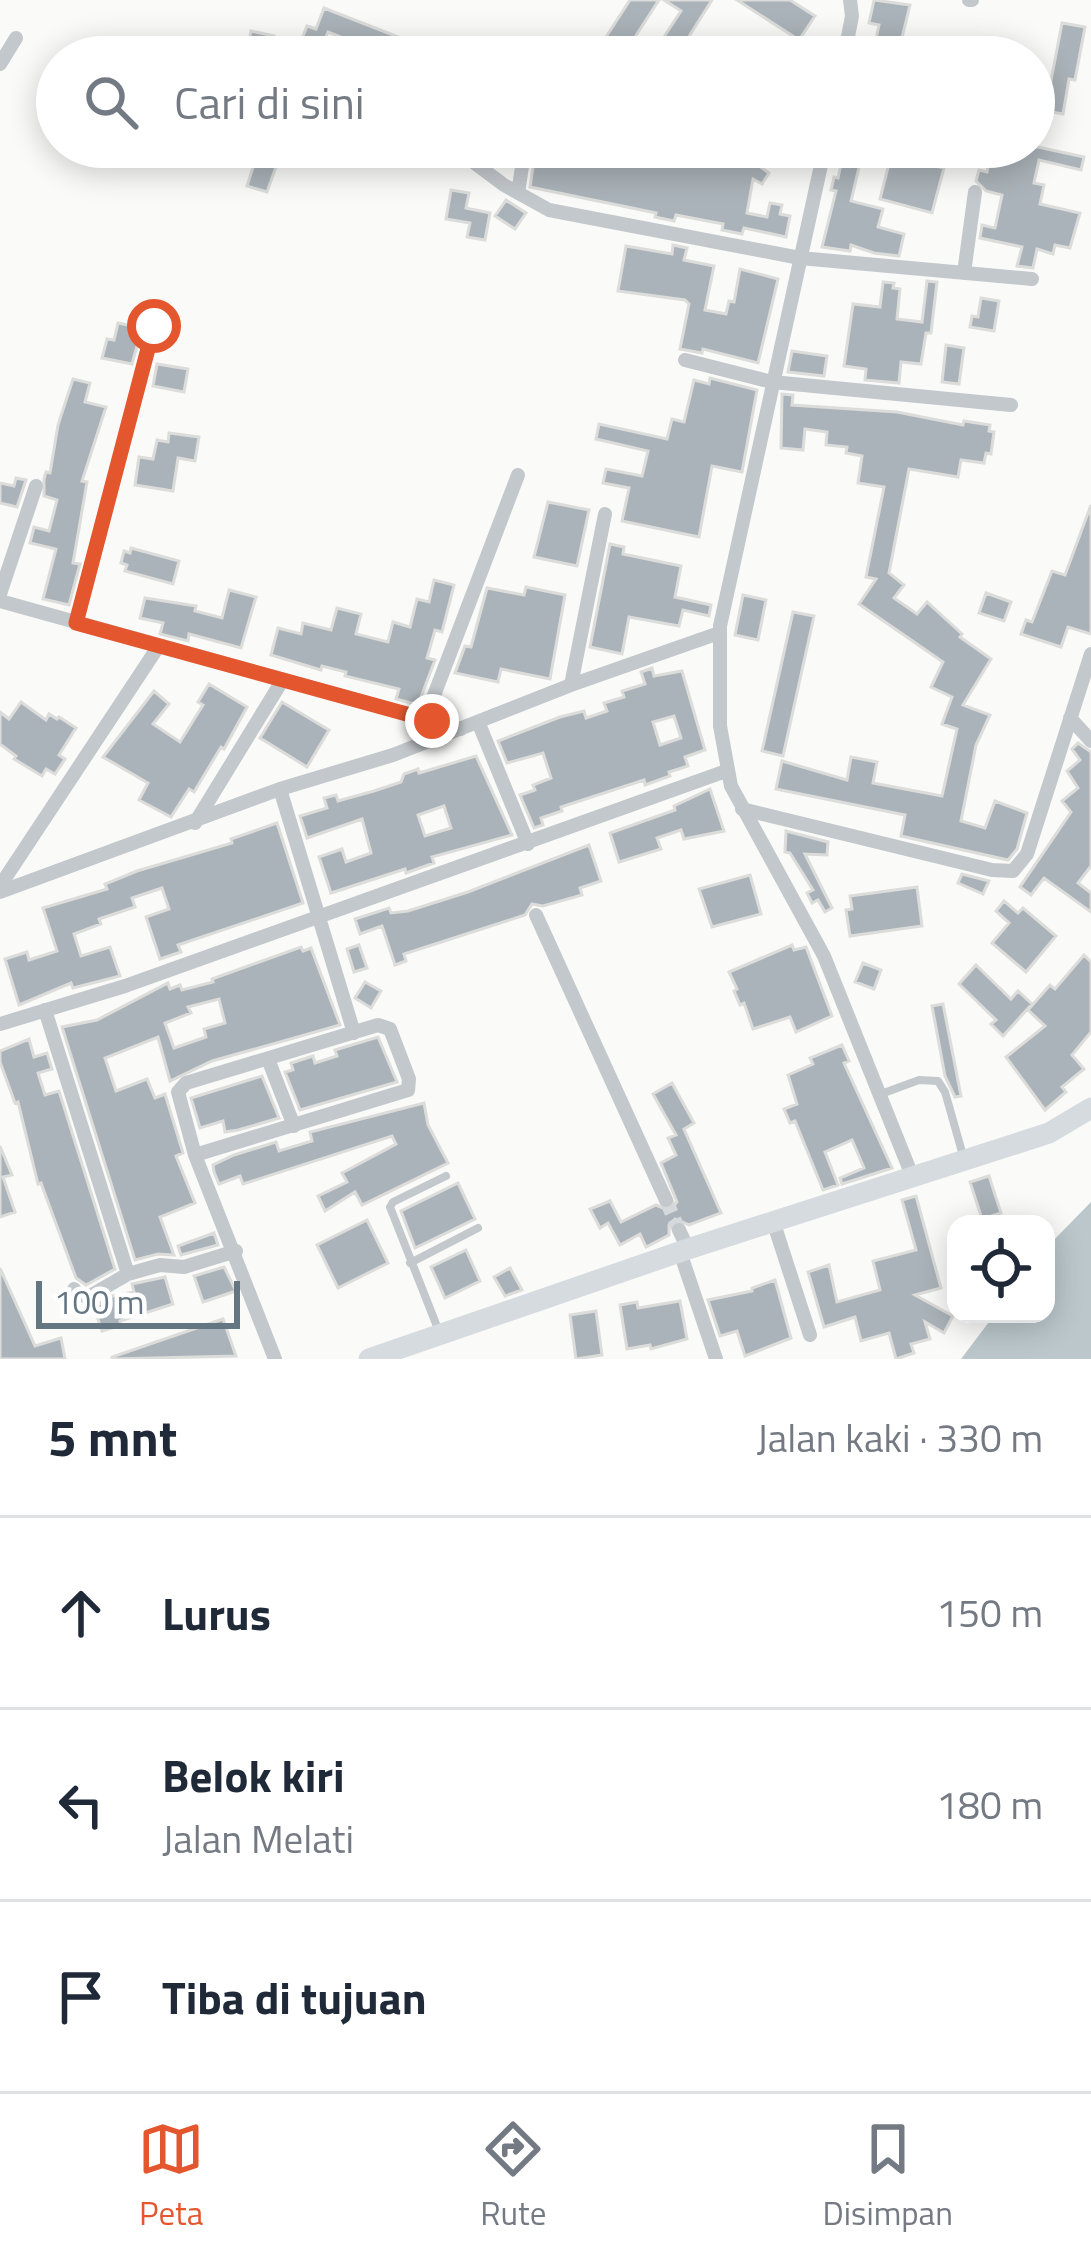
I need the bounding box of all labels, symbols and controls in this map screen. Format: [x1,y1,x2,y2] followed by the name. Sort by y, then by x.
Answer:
[36,36,1055,168] search box
[174,68,365,136] text: Cari di sini
[78,69,144,135] icon: search
[127,299,181,353] route start
[405,694,459,748] route end
[947,1215,1055,1323] map controls
[947,1215,1055,1323] button: locate
[36,1275,240,1328] scale bar
[54,1277,144,1327] text: 100 m
[48,1398,177,1476] text: 5 mnt
[756,1408,1043,1467] text: Jalan kaki · 330 m
[162,1579,271,1647] text: Lurus
[48,1580,114,1646] icon: ahead
[936,1583,1043,1642] text: 150 m
[162,1741,345,1809] text: Belok kiri
[48,1772,114,1838] icon: left
[936,1775,1043,1834] text: 180 m
[162,1809,354,1868] text: Jalan Melati
[162,1963,427,2031] text: Tiba di tujuan
[48,1964,114,2030] icon: arrive
[138,2116,204,2238] tab: Peta
[480,2116,546,2238] tab: Rute
[823,2116,953,2238] tab: Disimpan

